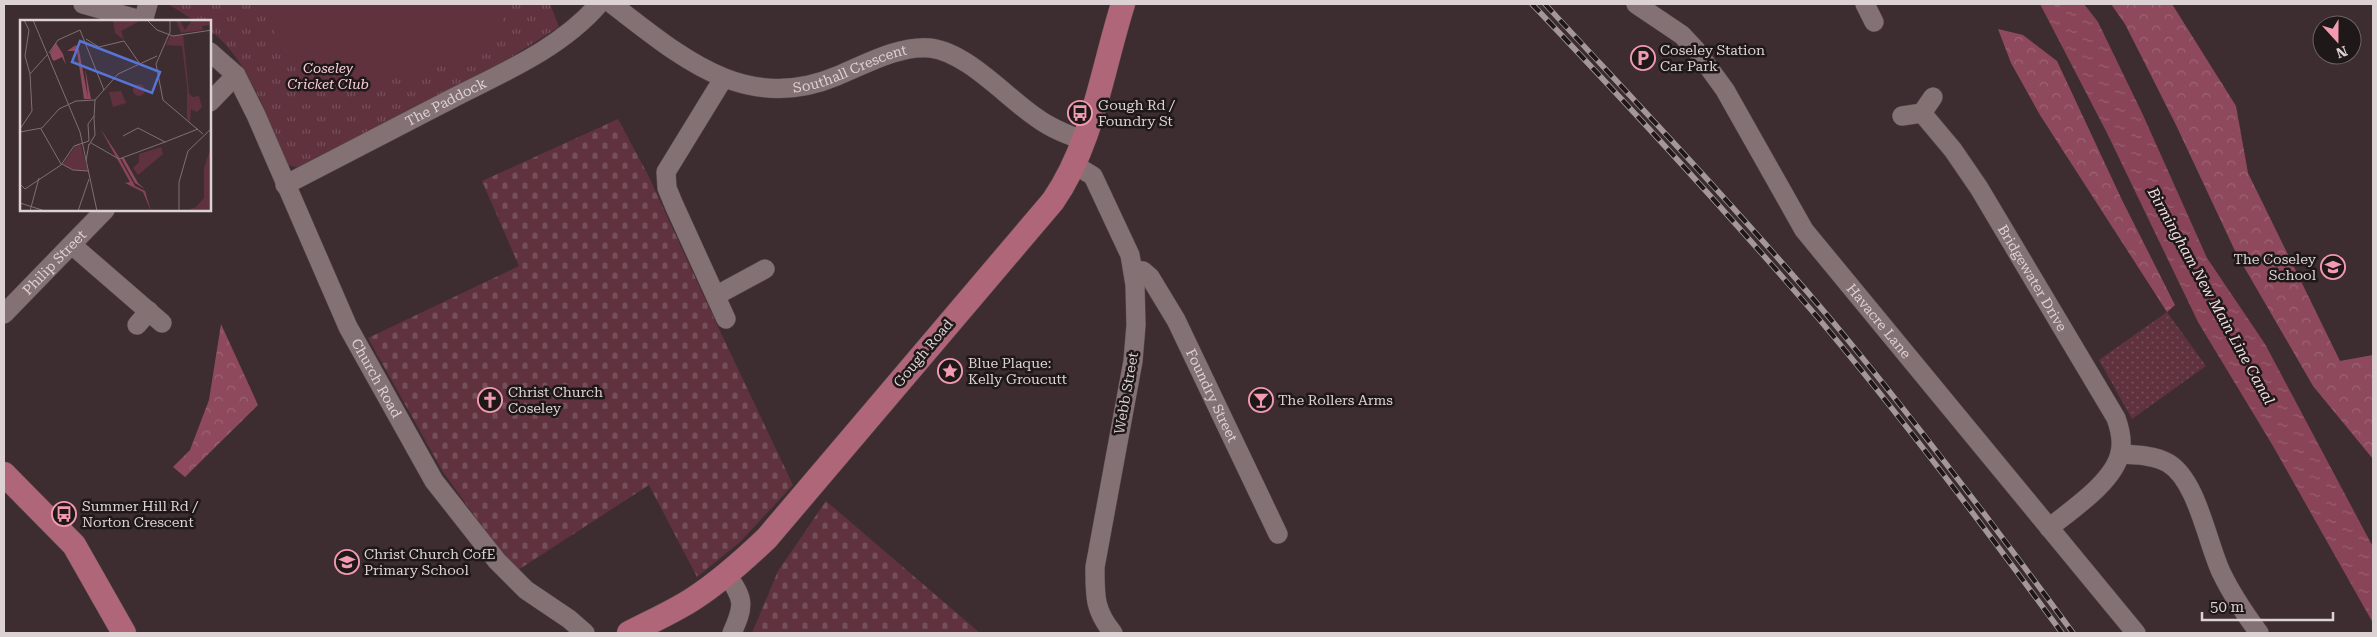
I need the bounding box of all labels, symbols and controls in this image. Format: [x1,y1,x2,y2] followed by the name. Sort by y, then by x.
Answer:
[2312,15,2362,65] north arrow
[20,20,211,211] inset map
[792,42,908,96] street label: Southall Crescent
[1660,42,1765,74] place label: Coseley Station Car Park
[2334,43,2350,62] text: N
[1630,45,1656,71] parking icon: Coseley Station Car Park
[287,60,369,92] park label: Coseley Cricket Club
[403,75,489,129] street label: The Paddock
[1098,97,1176,129] place label: Gough Rd / Foundry St
[1067,100,1093,126] bus stop icon: Gough Rd / Foundry St
[2143,184,2279,408] water label: Birmingham New Main Line Canal
[1995,222,2071,334] street label: Bridgewater Drive
[19,227,89,298] street label: Philip Street
[2233,251,2317,283] place label: The Coseley School
[2320,254,2346,280] school or university icon: The Coseley School
[1844,280,1915,362] street label: Havacre Lane
[890,316,956,390] street label: Gough Road
[348,336,405,420] street label: Church Road
[1183,346,1241,444] street label: Foundry Street
[1111,351,1141,435] street label: Webb Street
[968,355,1067,387] place label: Blue Plaque: Kelly Groucutt
[937,358,963,384] place icon: Blue Plaque: Kelly Groucutt
[508,384,603,416] place label: Christ Church Coseley
[477,387,503,413] church icon: Christ Church Coseley
[1248,387,1274,413] bar icon: The Rollers Arms
[1278,392,1393,408] place label: The Rollers Arms
[82,498,199,530] place label: Summer Hill Rd / Norton Crescent
[51,501,77,527] bus stop icon: Summer Hill Rd / Norton Crescent
[364,546,495,578] place label: Christ Church CofE Primary School
[334,549,360,575] school or university icon: Christ Church CofE Primary School
[2202,590,2333,622] scale bar
[2210,598,2245,616] text: 50 m

